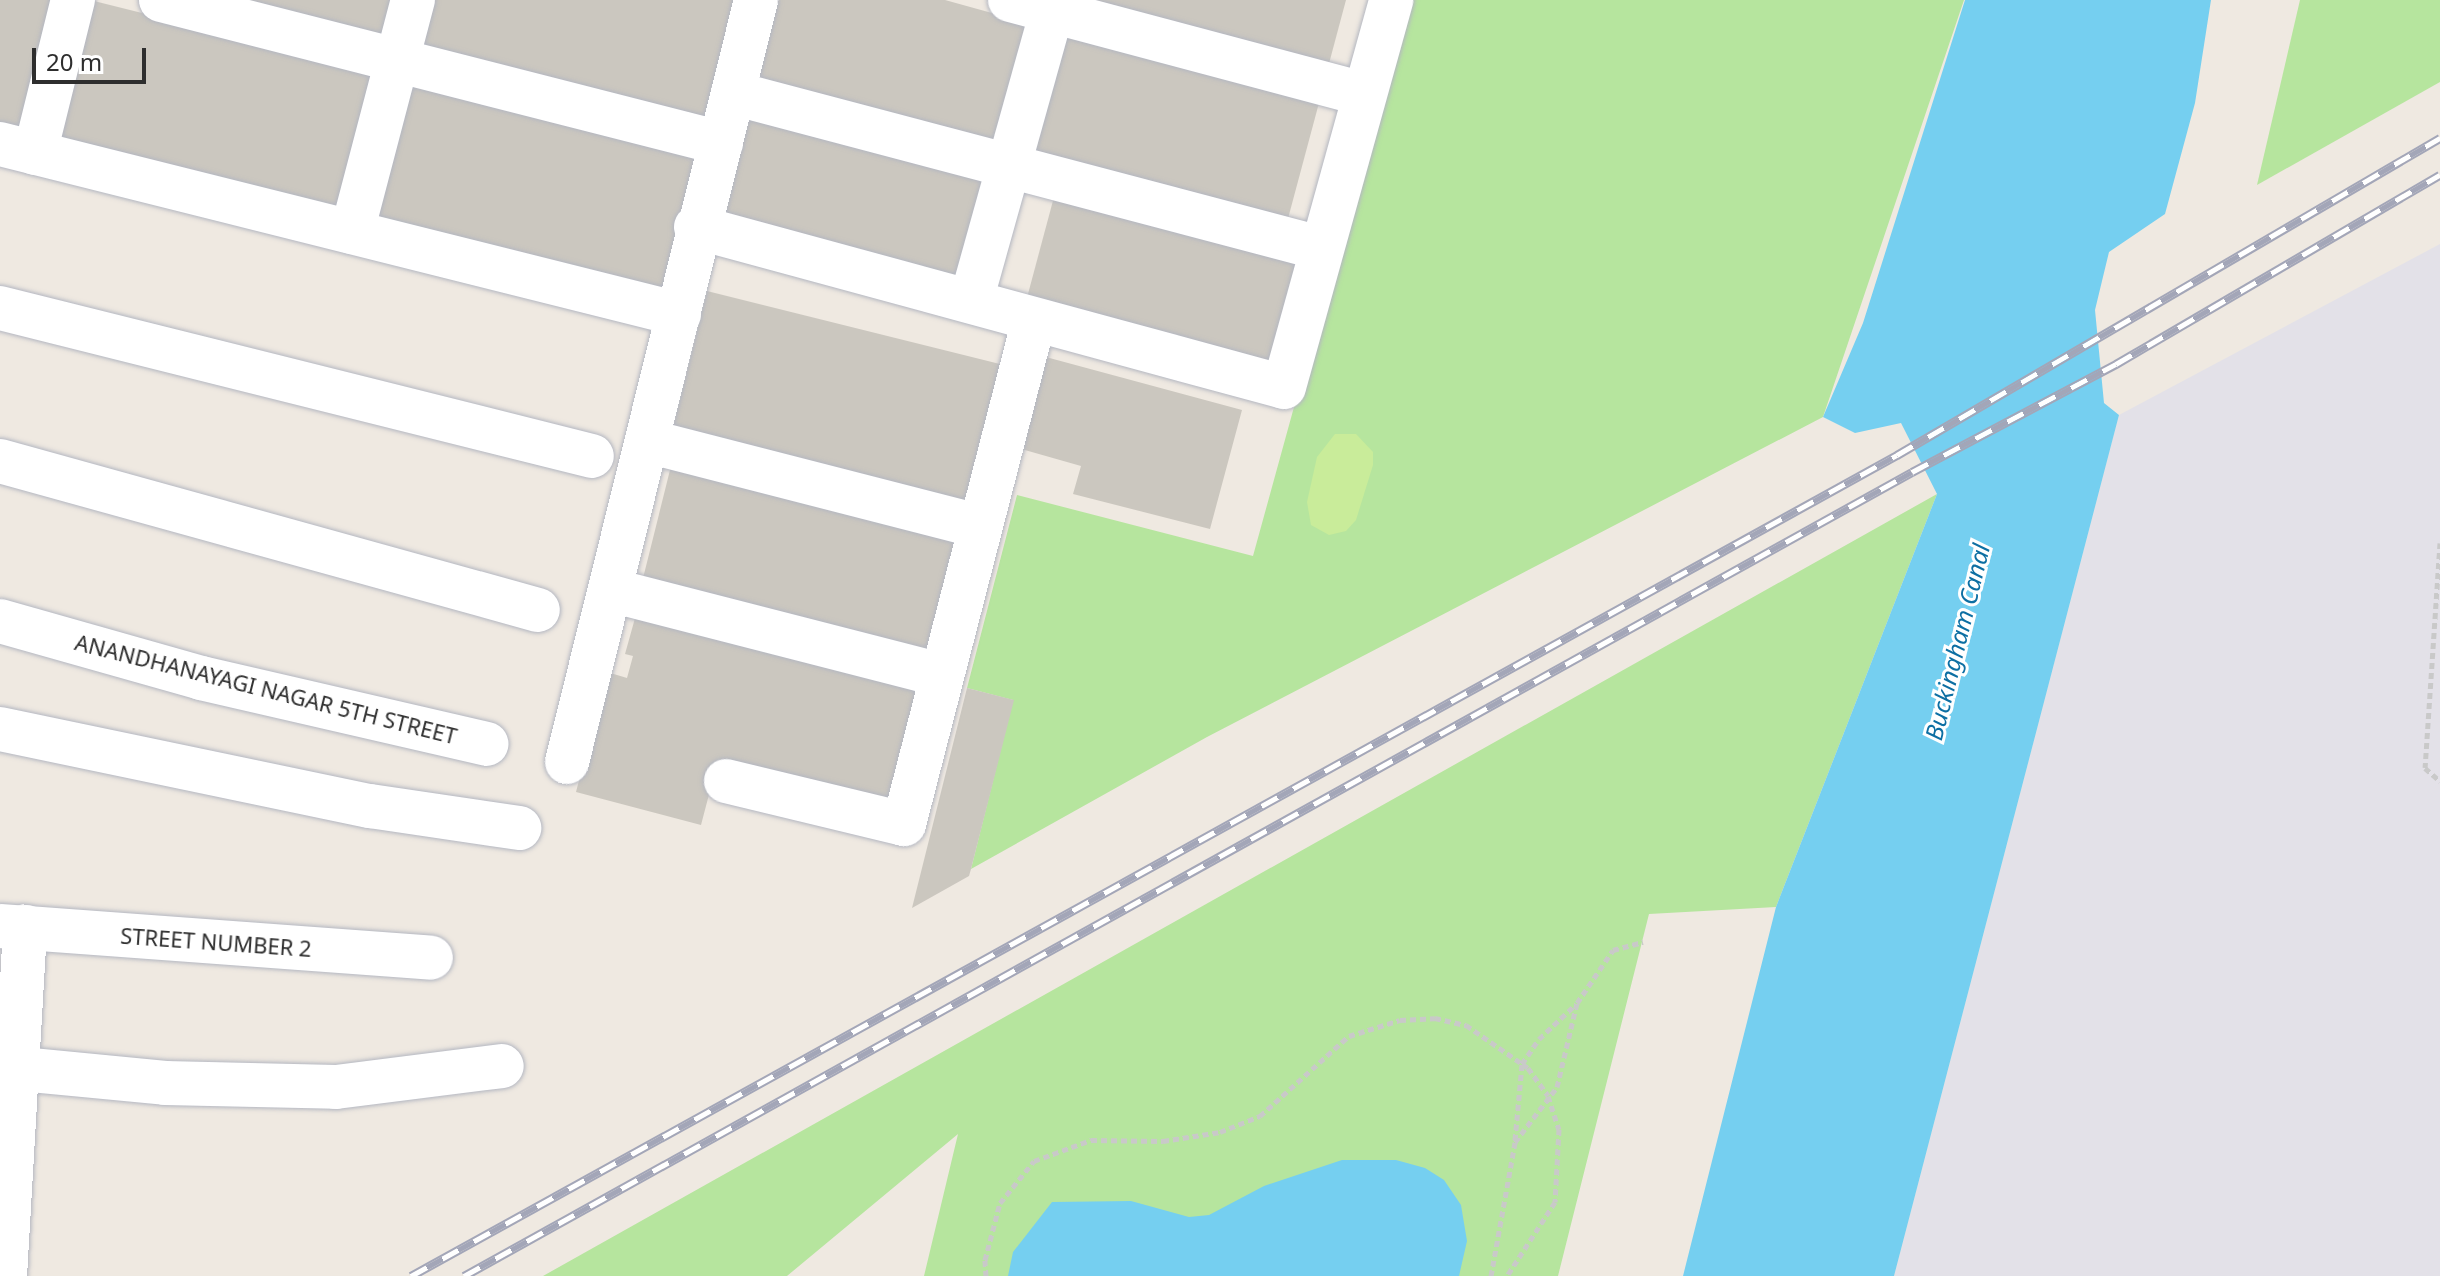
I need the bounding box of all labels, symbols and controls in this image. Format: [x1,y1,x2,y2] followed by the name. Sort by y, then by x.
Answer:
[36,32,150,82] scale bar
[46,45,102,78] text: 20 m
[1919,541,1995,743] water label: Buckingham Canal
[72,629,460,749] street label: ANANDHANAYAGI NAGAR 5TH STREET
[119,922,313,962] street label: STREET NUMBER 2

